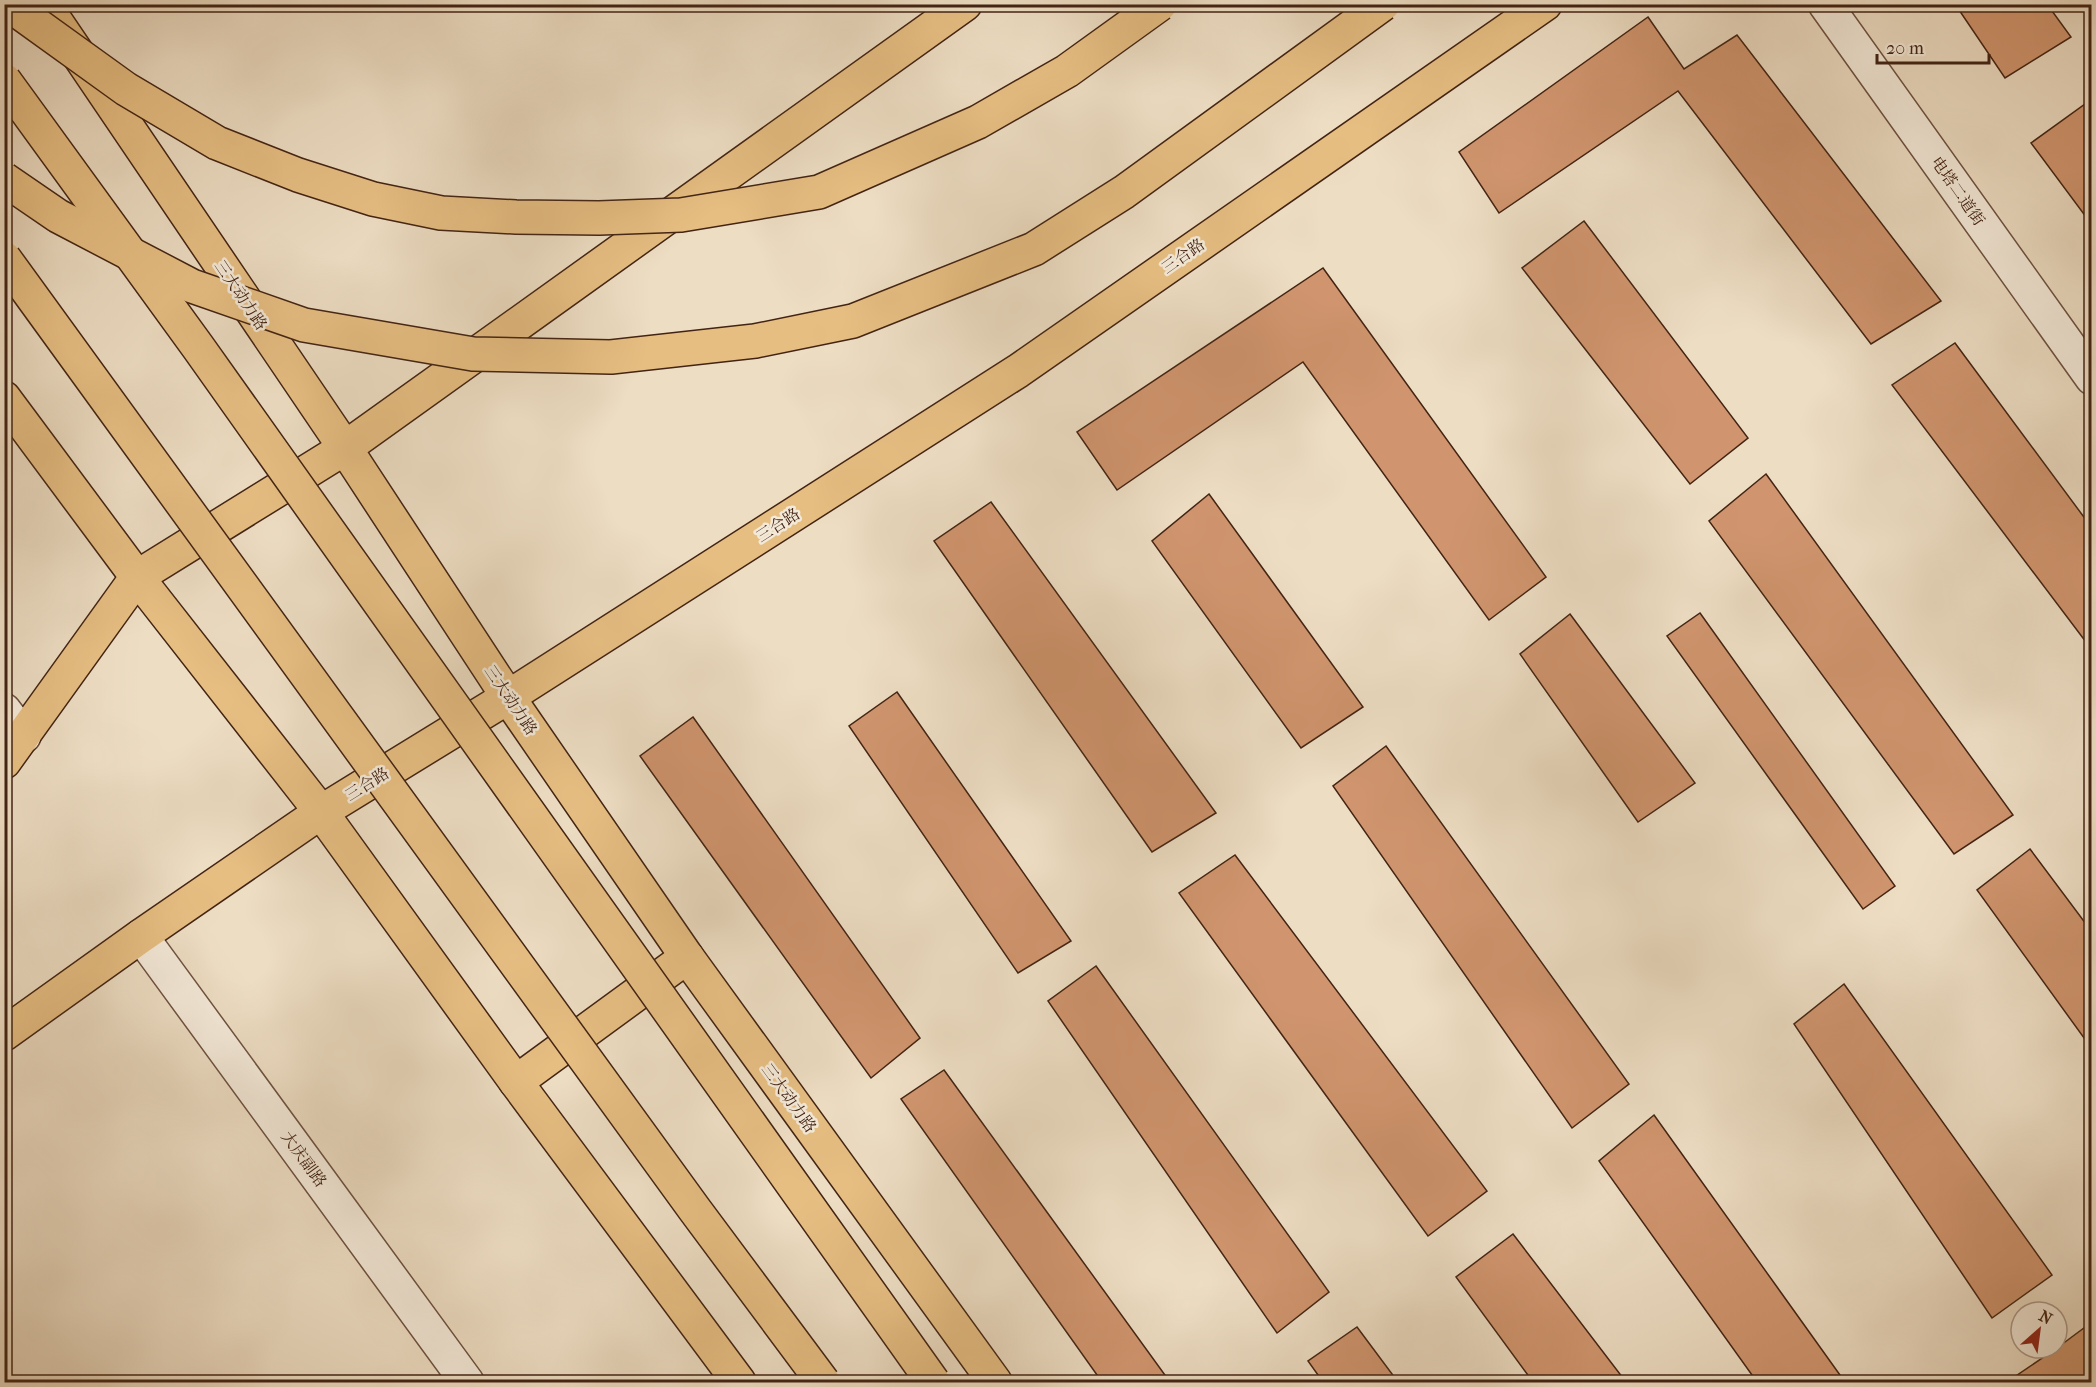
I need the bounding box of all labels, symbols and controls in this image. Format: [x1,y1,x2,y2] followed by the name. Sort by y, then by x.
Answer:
[1877,27,1990,65] scale bar
[1886,38,1924,59] text: 20 m
[1927,153,1989,229] street label: 电塔二道街
[1158,234,1208,278] street label: 三合路
[211,257,271,333] street label: 三大动力路
[753,504,803,546] street label: 三合路
[481,662,541,738] street label: 三大动力路
[342,763,392,805] street label: 三合路
[758,1060,820,1136] street label: 三大动力路
[278,1128,330,1190] street label: 大庆副路
[2009,1300,2069,1360] north arrow
[2036,1306,2056,1329] text: N

